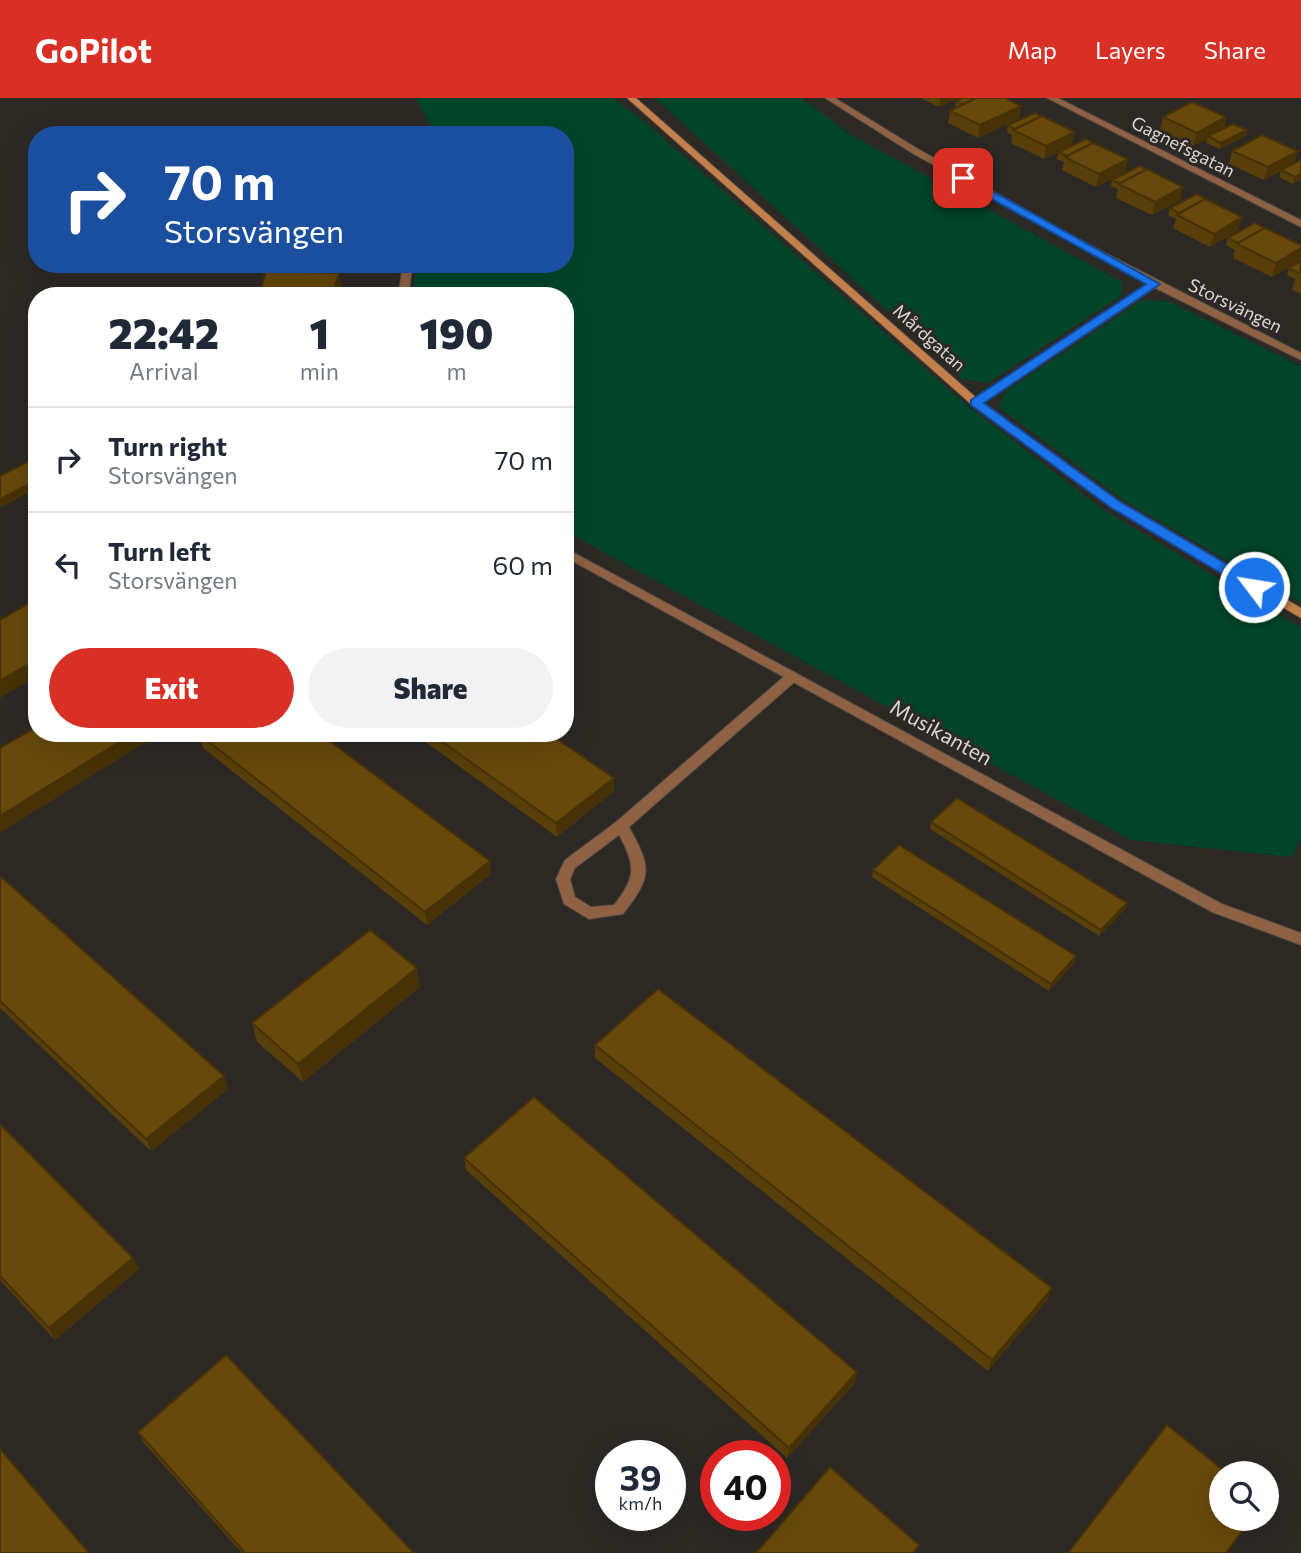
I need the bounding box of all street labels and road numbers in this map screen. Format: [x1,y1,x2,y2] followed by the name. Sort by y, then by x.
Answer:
[1128,111,1239,182] street label: Gagnefsgatan
[1185,273,1286,337] street label: Storsvängen
[889,299,970,375] street label: Mårdgatan
[886,693,997,770] street label: Musikanten

